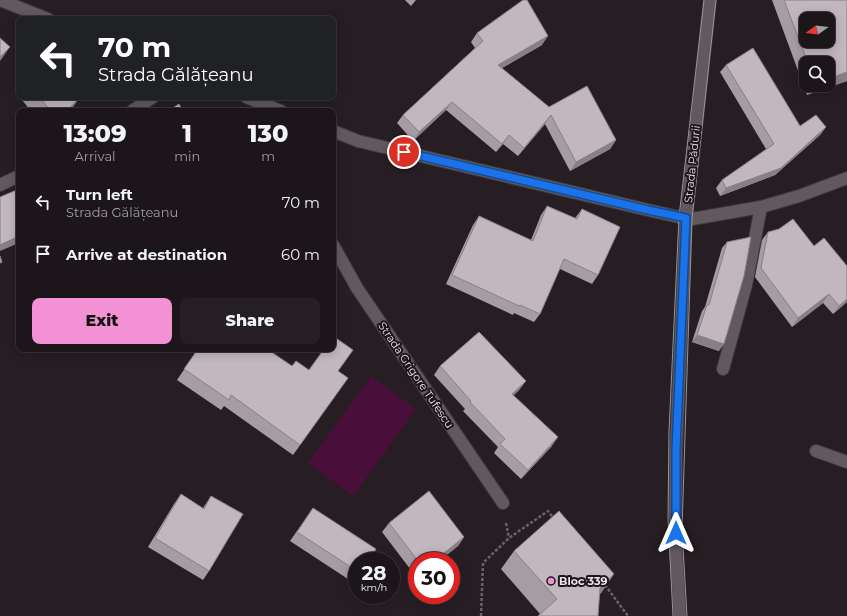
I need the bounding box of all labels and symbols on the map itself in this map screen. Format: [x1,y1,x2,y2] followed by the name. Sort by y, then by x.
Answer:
[799,12,835,48] north arrow
[681,125,703,203] street label: Strada Pădurii
[387,135,421,169] pin
[375,319,457,431] street label: Strada Grigore Tufescu
[655,512,697,554] position arrow
[408,552,460,604] speed limit sign: 30
[559,574,608,588] place label: Bloc 339
[546,576,556,586] marker: Bloc 339

